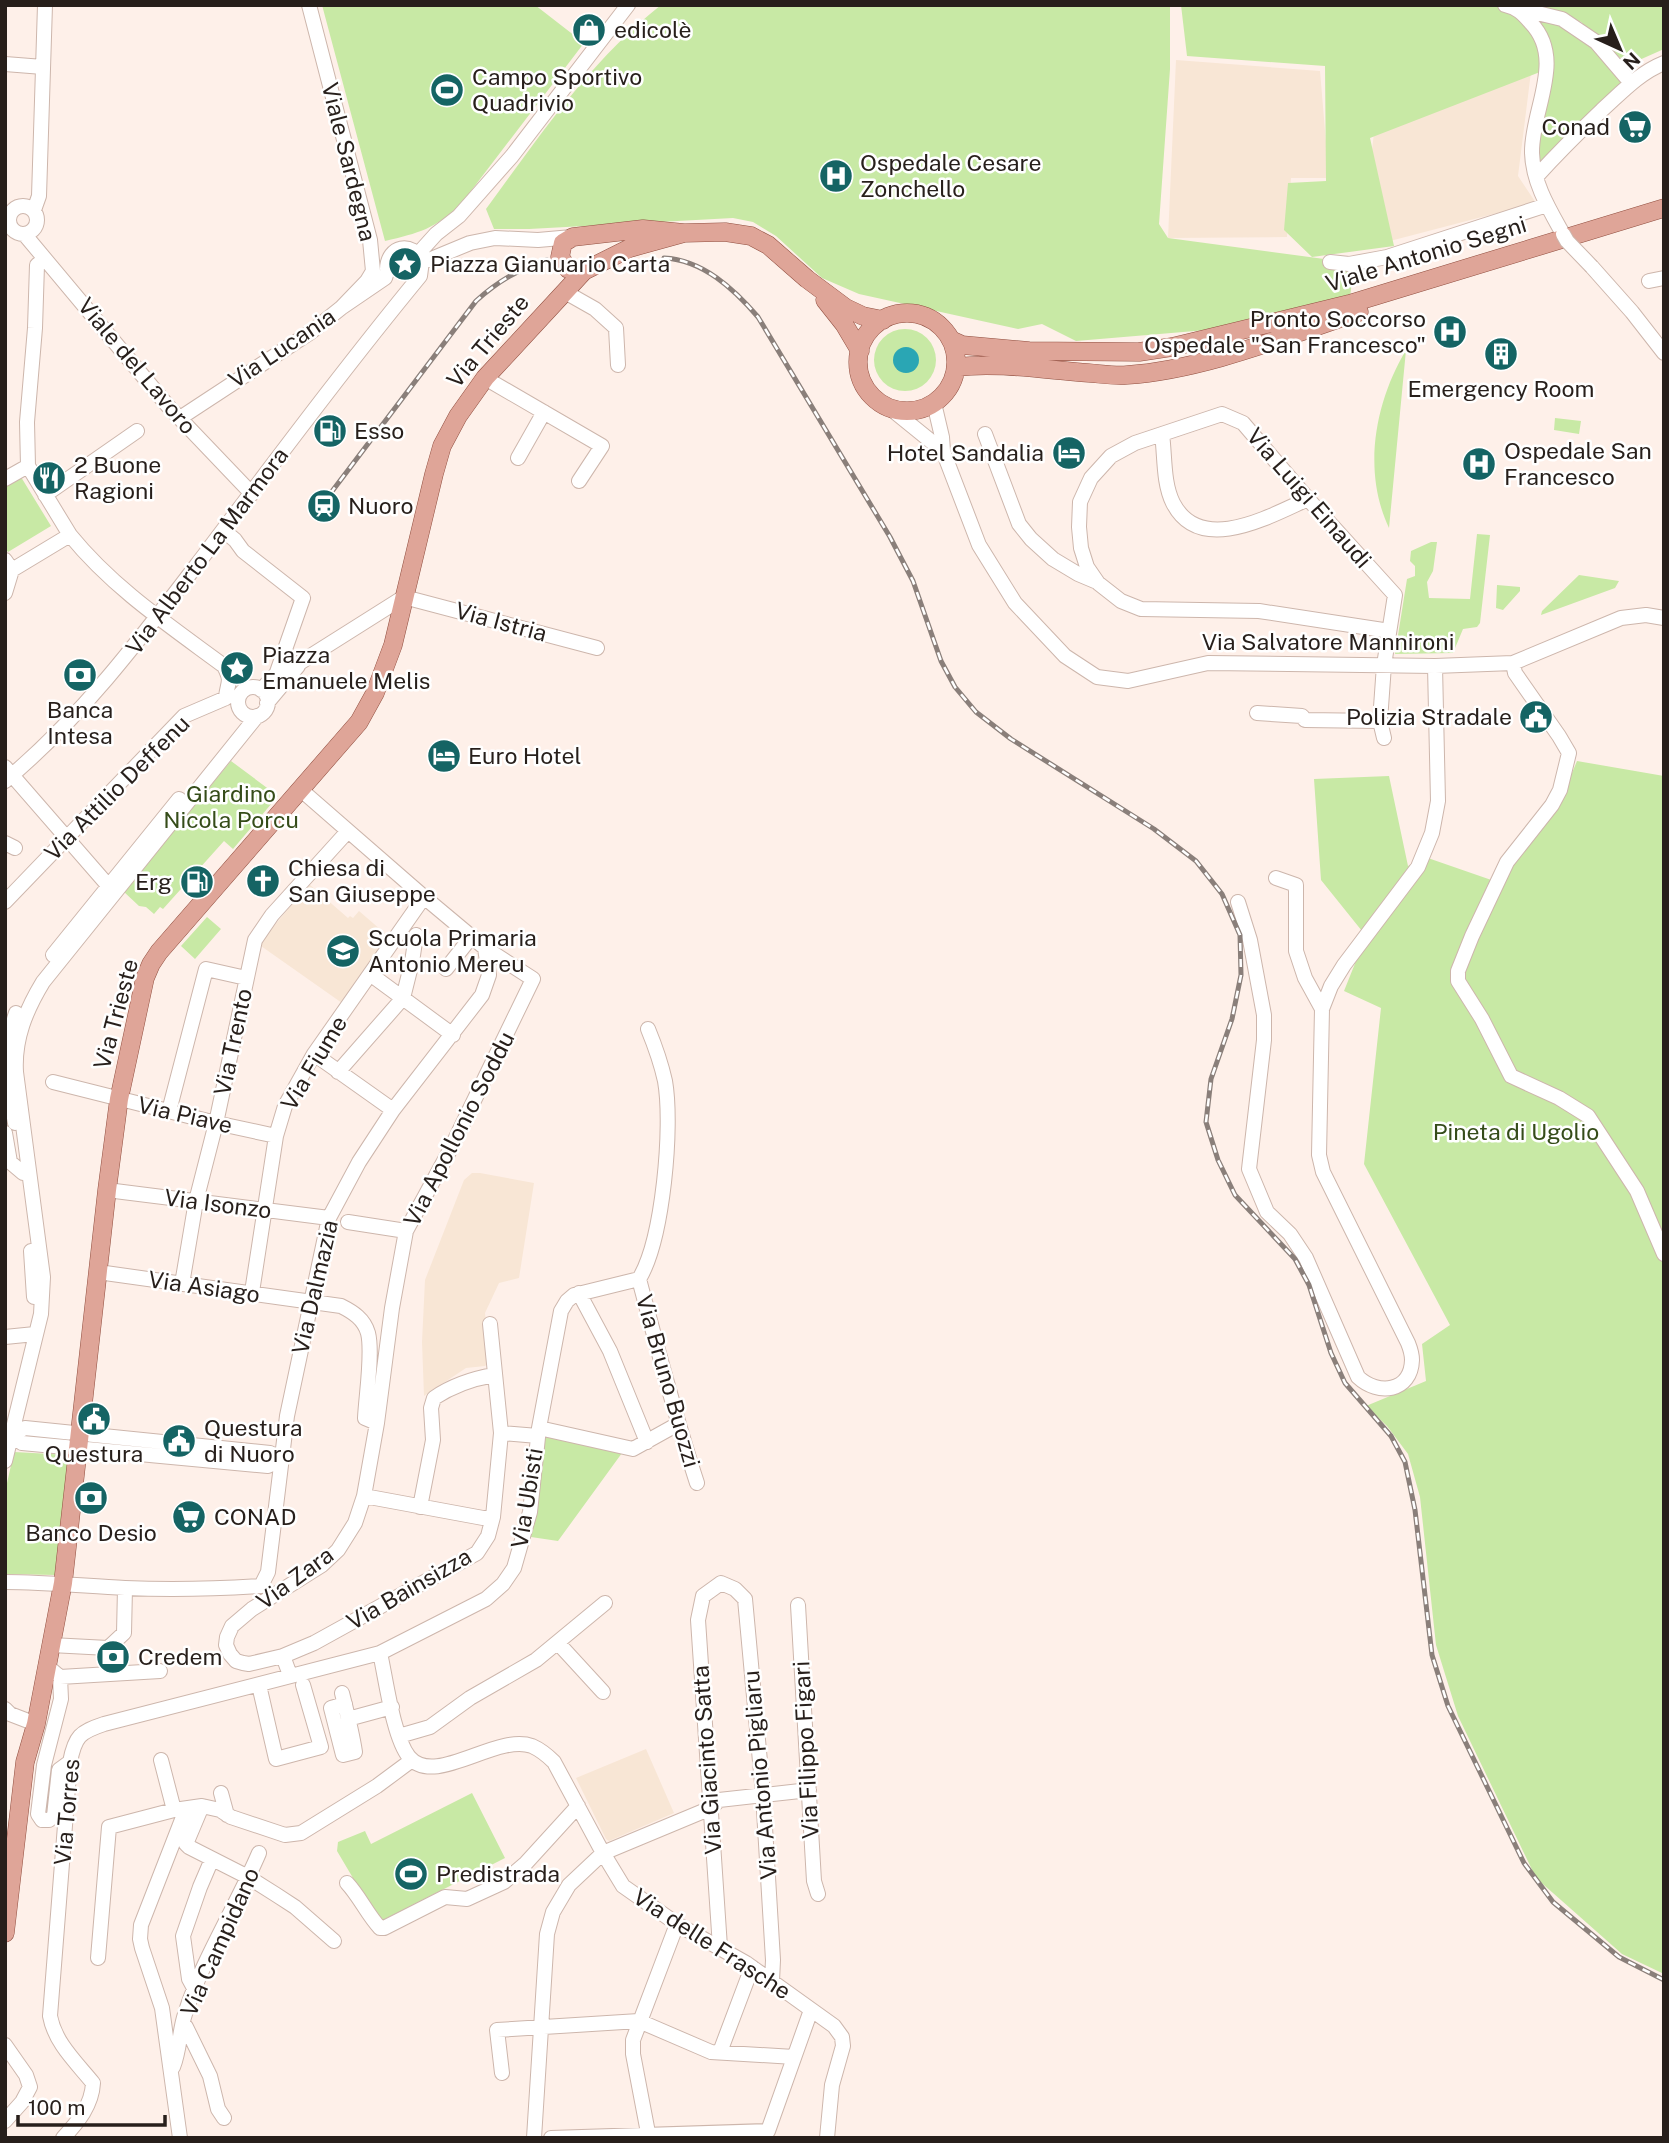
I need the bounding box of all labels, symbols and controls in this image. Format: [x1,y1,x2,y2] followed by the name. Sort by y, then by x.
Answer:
[570,11,608,49] shop icon: edicolè
[1585,14,1655,84] north arrow
[614,16,691,43] place label: edicolè
[1619,48,1645,74] text: N
[472,63,642,116] place label: Campo Sportivo Quadrivio
[428,71,466,109] sports icon: Campo Sportivo Quadrivio
[317,80,382,244] street label: Viale Sardegna
[1616,108,1654,146] supermarket icon: Conad
[1542,113,1610,140] place label: Conad
[860,149,1041,202] place label: Ospedale Cesare Zonchello
[817,157,855,195] hospital icon: Ospedale Cesare Zonchello
[1322,210,1530,297] street label: Viale Antonio Segni
[386,245,424,283] place icon: Piazza Gianuario Carta
[430,250,670,277] place label: Piazza Gianuario Carta
[441,289,534,393] street label: Via Trieste
[73,292,202,439] street label: Viale del Lavoro
[223,302,340,393] street label: Via Lucania
[1144,305,1426,358] place label: Pronto Soccorso Ospedale "San Francesco"
[1431,313,1469,351] hospital icon: Pronto Soccorso Ospedale "San Francesco"
[1482,335,1520,373] building icon: Emergency Room
[1408,375,1595,402] place label: Emergency Room
[311,412,349,450] fuel station icon: Esso
[354,417,404,444] place label: Esso
[1241,422,1377,573] street label: Via Luigi Einaudi
[1050,434,1088,472] hotel icon: Hotel Sandalia
[1504,437,1652,490] place label: Ospedale San Francesco
[887,439,1044,466] place label: Hotel Sandalia
[120,442,293,660] street label: Via Alberto La Marmora
[1460,445,1498,483] hospital icon: Ospedale San Francesco
[74,451,161,504] place label: 2 Buone Ragioni
[30,459,68,497] restaurant icon: 2 Buone Ragioni
[305,487,343,525] station icon: Nuoro
[348,492,414,519] place label: Nuoro
[452,596,550,647] street label: Via Istria
[1202,628,1454,655] street label: Via Salvatore Mannironi
[262,641,430,694] place label: Piazza Emanuele Melis
[218,649,256,687] place icon: Piazza Emanuele Melis
[61,656,99,694] bank icon: Banca Intesa
[47,696,113,749] place label: Banca Intesa
[1517,698,1555,736] public building icon: Polizia Stradale
[1346,703,1512,730] place label: Polizia Stradale
[39,710,195,866] street label: Via Attilio Deffenu
[425,737,463,775] hotel icon: Euro Hotel
[468,742,581,769] place label: Euro Hotel
[163,780,299,833] park label: Giardino Nicola Porcu
[288,854,436,907] place label: Chiesa di San Giuseppe
[244,862,282,900] church icon: Chiesa di San Giuseppe
[178,863,216,901] fuel station icon: Erg
[135,868,172,895] place label: Erg
[368,924,537,977] place label: Scuola Primaria Antonio Mereu
[324,932,362,970] school or university icon: Scuola Primaria Antonio Mereu
[88,956,143,1072] street label: Via Trieste
[208,986,257,1098] street label: Via Trento
[275,1011,352,1115] street label: Via Fiume
[398,1027,519,1231] street label: Via Apollonio Soddu
[135,1090,235,1139] street label: Via Piave
[1433,1118,1599,1145] park label: Pineta di Ugolio
[163,1184,273,1223] street label: Via Isonzo
[286,1217,343,1357] street label: Via Dalmazia
[147,1265,262,1308] street label: Via Asiago
[631,1291,706,1470] street label: Via Bruno Buozzi
[75,1400,113,1438] public building icon: Questura
[204,1414,303,1467] place label: Questura di Nuoro
[160,1422,198,1460] public building icon: Questura di Nuoro
[45,1440,143,1467] place label: Questura
[505,1446,548,1550] street label: Via Ubisti
[72,1479,110,1517] bank icon: Banco Desio
[170,1498,208,1536] supermarket icon: CONAD
[214,1503,296,1530] place label: CONAD
[25,1519,157,1546] place label: Banco Desio
[251,1541,338,1614] street label: Via Zara
[342,1542,476,1635] street label: Via Bainsizza
[94,1638,132,1676] bank icon: Credem
[138,1643,222,1670] place label: Credem
[787,1660,824,1840] street label: Via Filippo Figari
[686,1664,727,1856] street label: Via Giacinto Satta
[737,1669,782,1881] street label: Via Antonio Pigliaru
[48,1758,85,1866] street label: Via Torres
[392,1855,430,1893] sports icon: Predistrada
[436,1860,560,1887] place label: Predistrada
[175,1863,264,2020] street label: Via Campidano
[628,1883,796,2005] street label: Via delle Frasche
[18,2084,164,2128] scale bar
[28,2095,85,2120] text: 100 m

